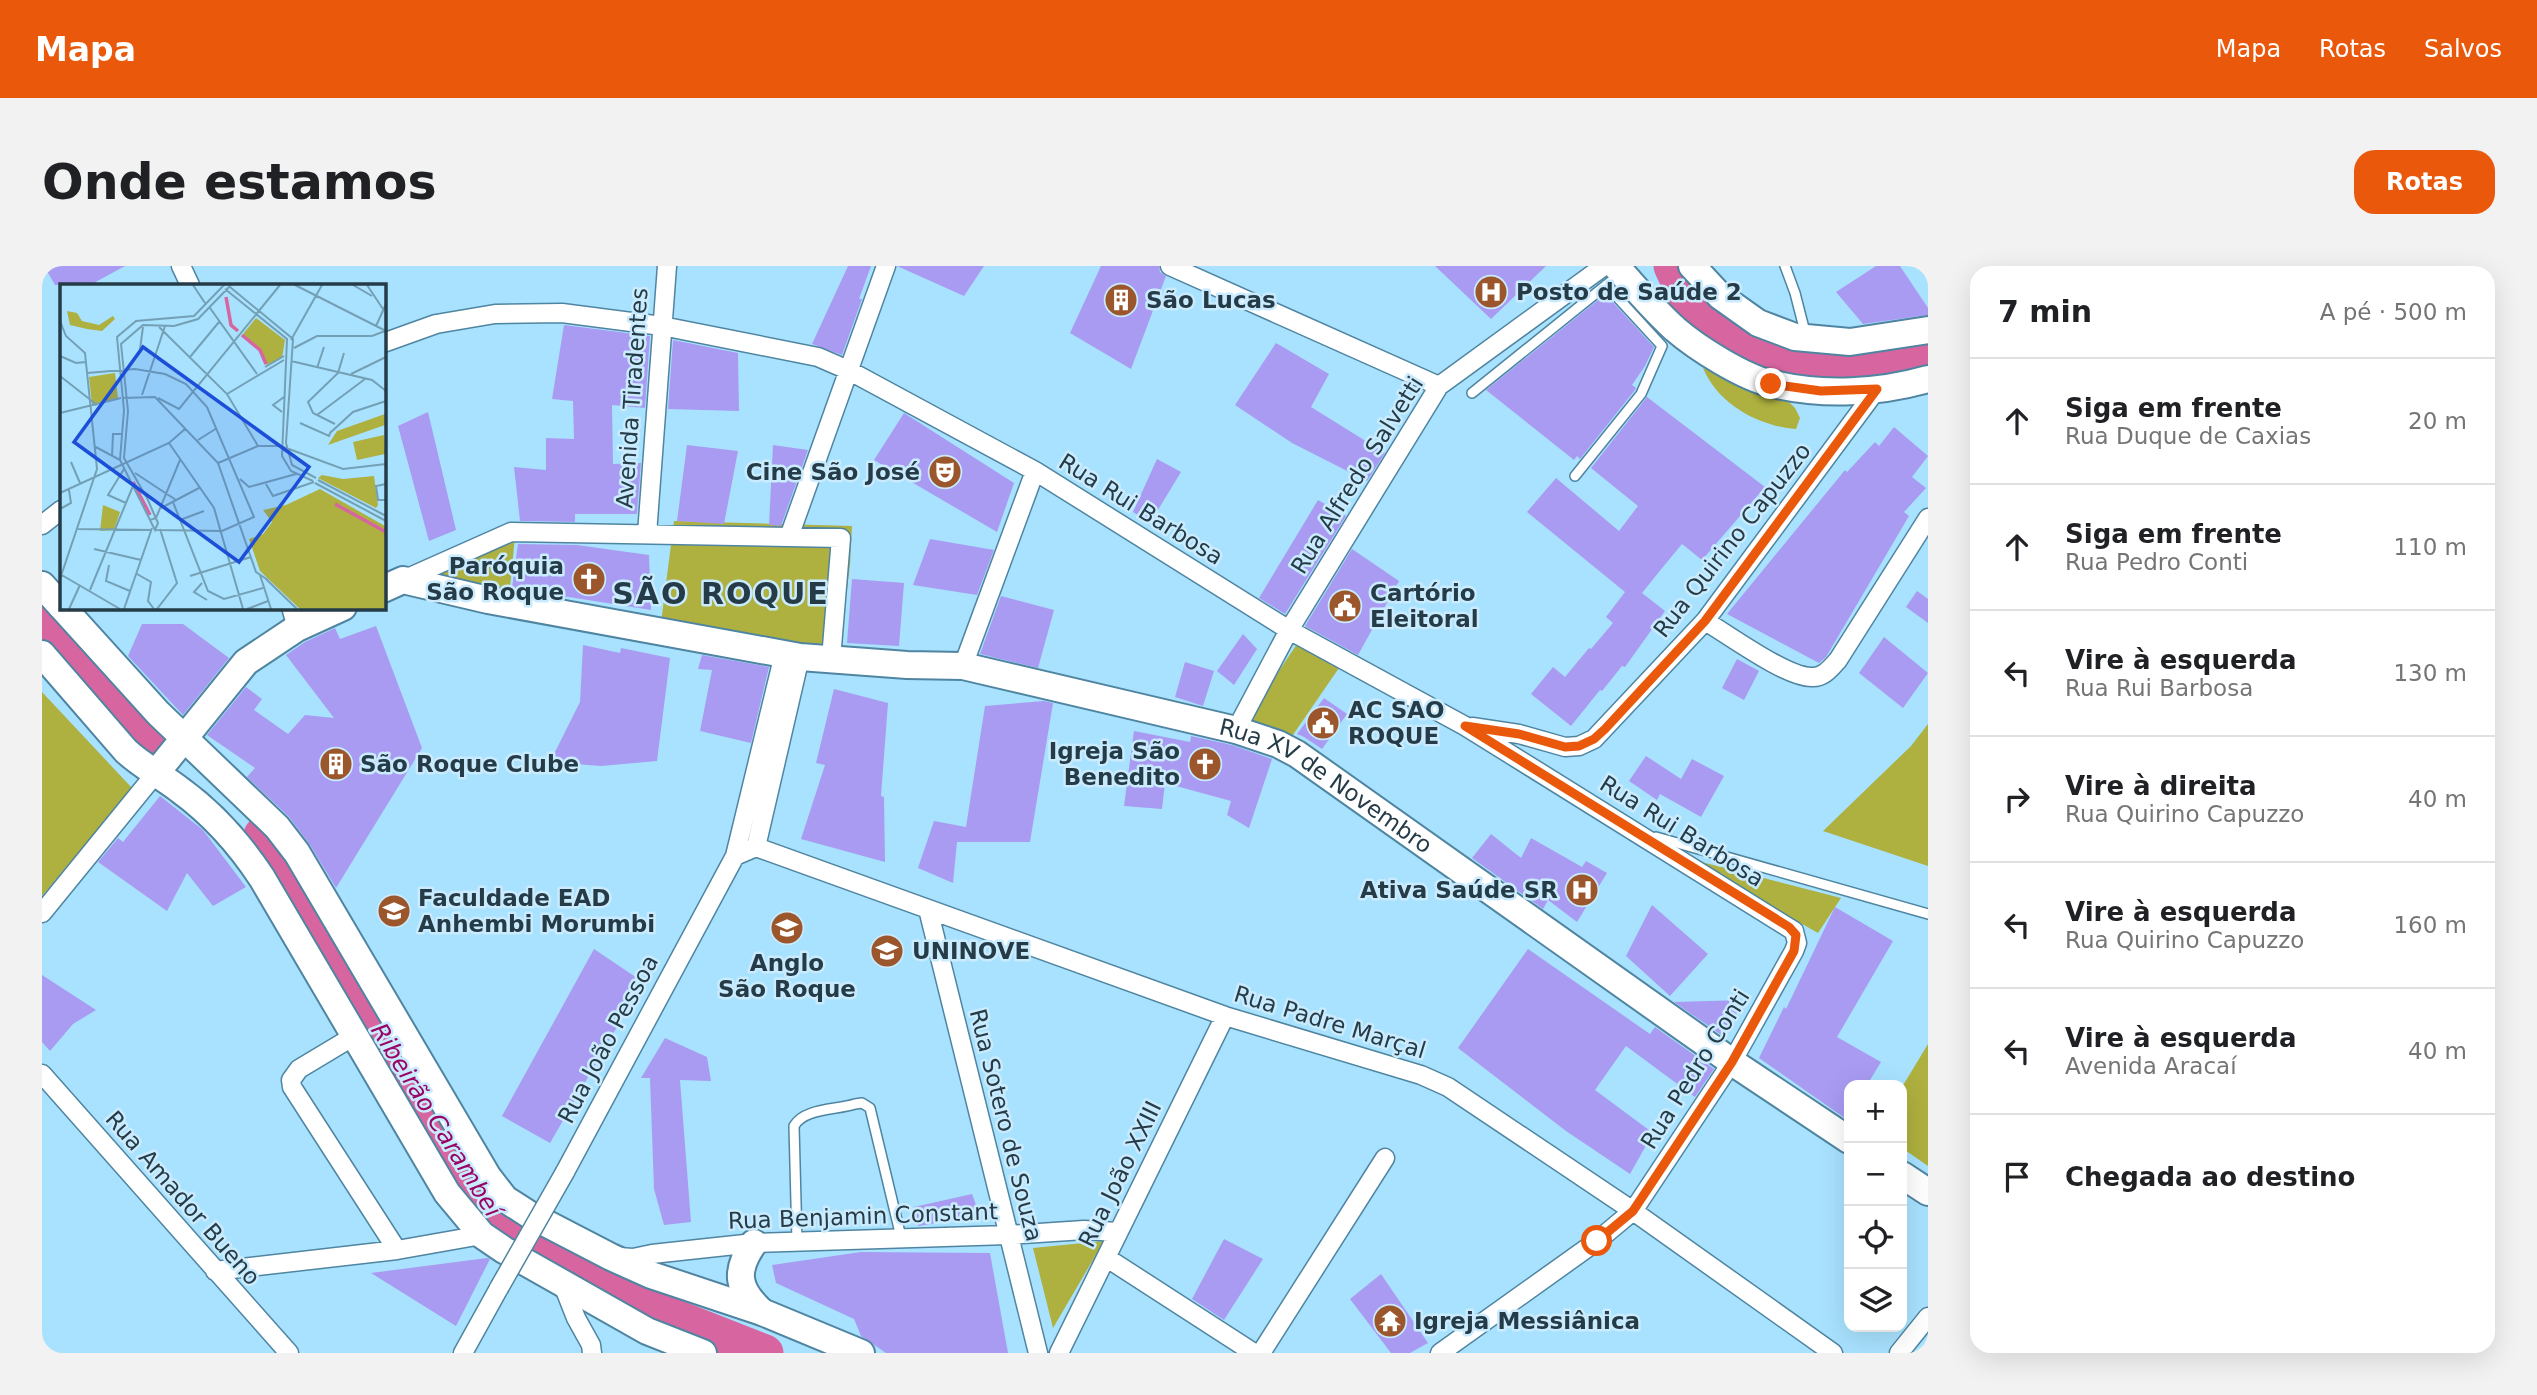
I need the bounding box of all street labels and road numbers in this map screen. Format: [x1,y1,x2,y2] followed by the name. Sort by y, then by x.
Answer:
[611,287,653,509] street label: Avenida Tiradentes
[1286,372,1428,578] street label: Rua Alfredo Salvetti
[1648,438,1816,642] street label: Rua Quirino Capuzzo
[1054,448,1228,570] street label: Rua Rui Barbosa
[1217,714,1437,859] street label: Rua XV de Novembro
[1595,770,1769,892] street label: Rua Rui Barbosa
[553,951,663,1127] street label: Rua João Pessoa
[1231,980,1429,1064] street label: Rua Padre Marçal
[1635,984,1755,1154] street label: Rua Pedro Conti
[965,1006,1047,1244] street label: Rua Sotero de Souza
[1073,1097,1167,1251] street label: Rua João XXIII
[100,1106,266,1290] street label: Rua Amador Bueno
[728,1198,998,1234] street label: Rua Benjamin Constant

